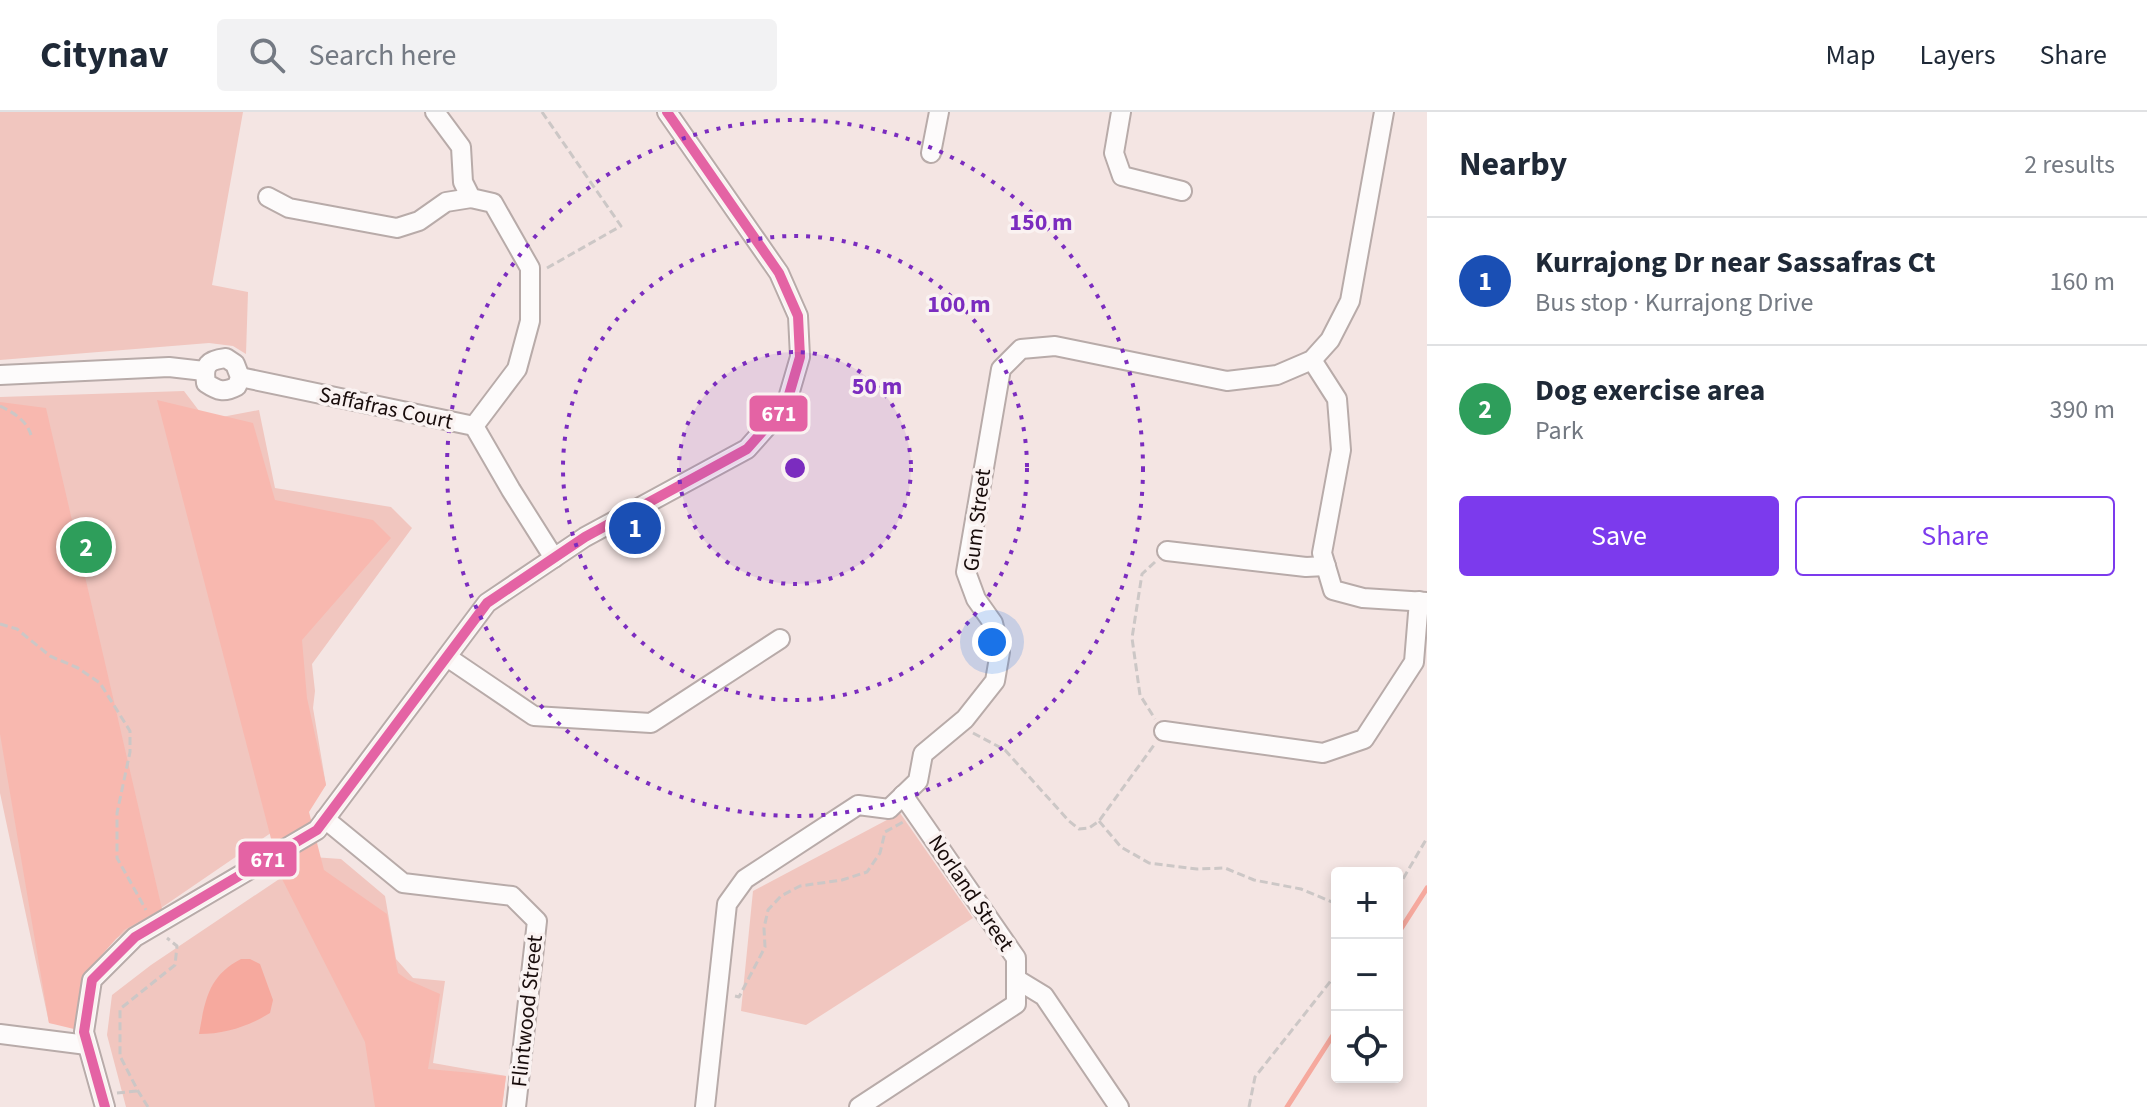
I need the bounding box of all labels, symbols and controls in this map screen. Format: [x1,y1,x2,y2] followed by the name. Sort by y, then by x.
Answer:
[217,19,777,91] search box
[40,28,169,82] text: Citynav
[245,33,289,77] icon: search
[309,34,457,77] text: Search here
[1825,35,1875,75] text: Map
[1919,35,1995,75] text: Layers
[2039,35,2107,75] text: Share
[1459,140,1567,189] text: Nearby
[2024,146,2115,183] text: 2 results
[1009,205,1073,240] text: 150 m
[1535,241,1935,284] text: Kurrajong Dr near Sassafras Ct
[1478,263,1492,300] text: 1
[2049,263,2115,300] text: 160 m
[1535,284,1814,321] text: Bus stop · Kurrajong Drive
[927,287,991,322] text: 100 m
[852,369,902,404] text: 50 m
[1535,369,1765,412] text: Dog exercise area
[316,378,456,438] street label: Saffafras Court
[1478,391,1492,428] text: 2
[2049,391,2115,428] text: 390 m
[748,394,809,433] line badge: 671
[762,398,796,430] text: 671
[1535,412,1584,449] text: Park
[781,454,809,482] centre of rings
[955,466,999,573] street label: Gum Street
[1459,496,1779,576] button: Save
[1795,496,2115,576] button: Share
[609,498,661,558] pin: 1
[60,517,112,577] pin: 2
[972,622,1012,662] your location
[920,828,1022,958] street label: Norland Street
[237,840,298,878] line badge: 671
[251,844,285,876] text: 671
[1331,867,1403,1083] map controls
[1331,867,1403,939] button: +
[503,933,551,1089] street label: Flintwood Street
[1331,939,1403,1011] button: −
[1331,1011,1403,1083] button: locate

